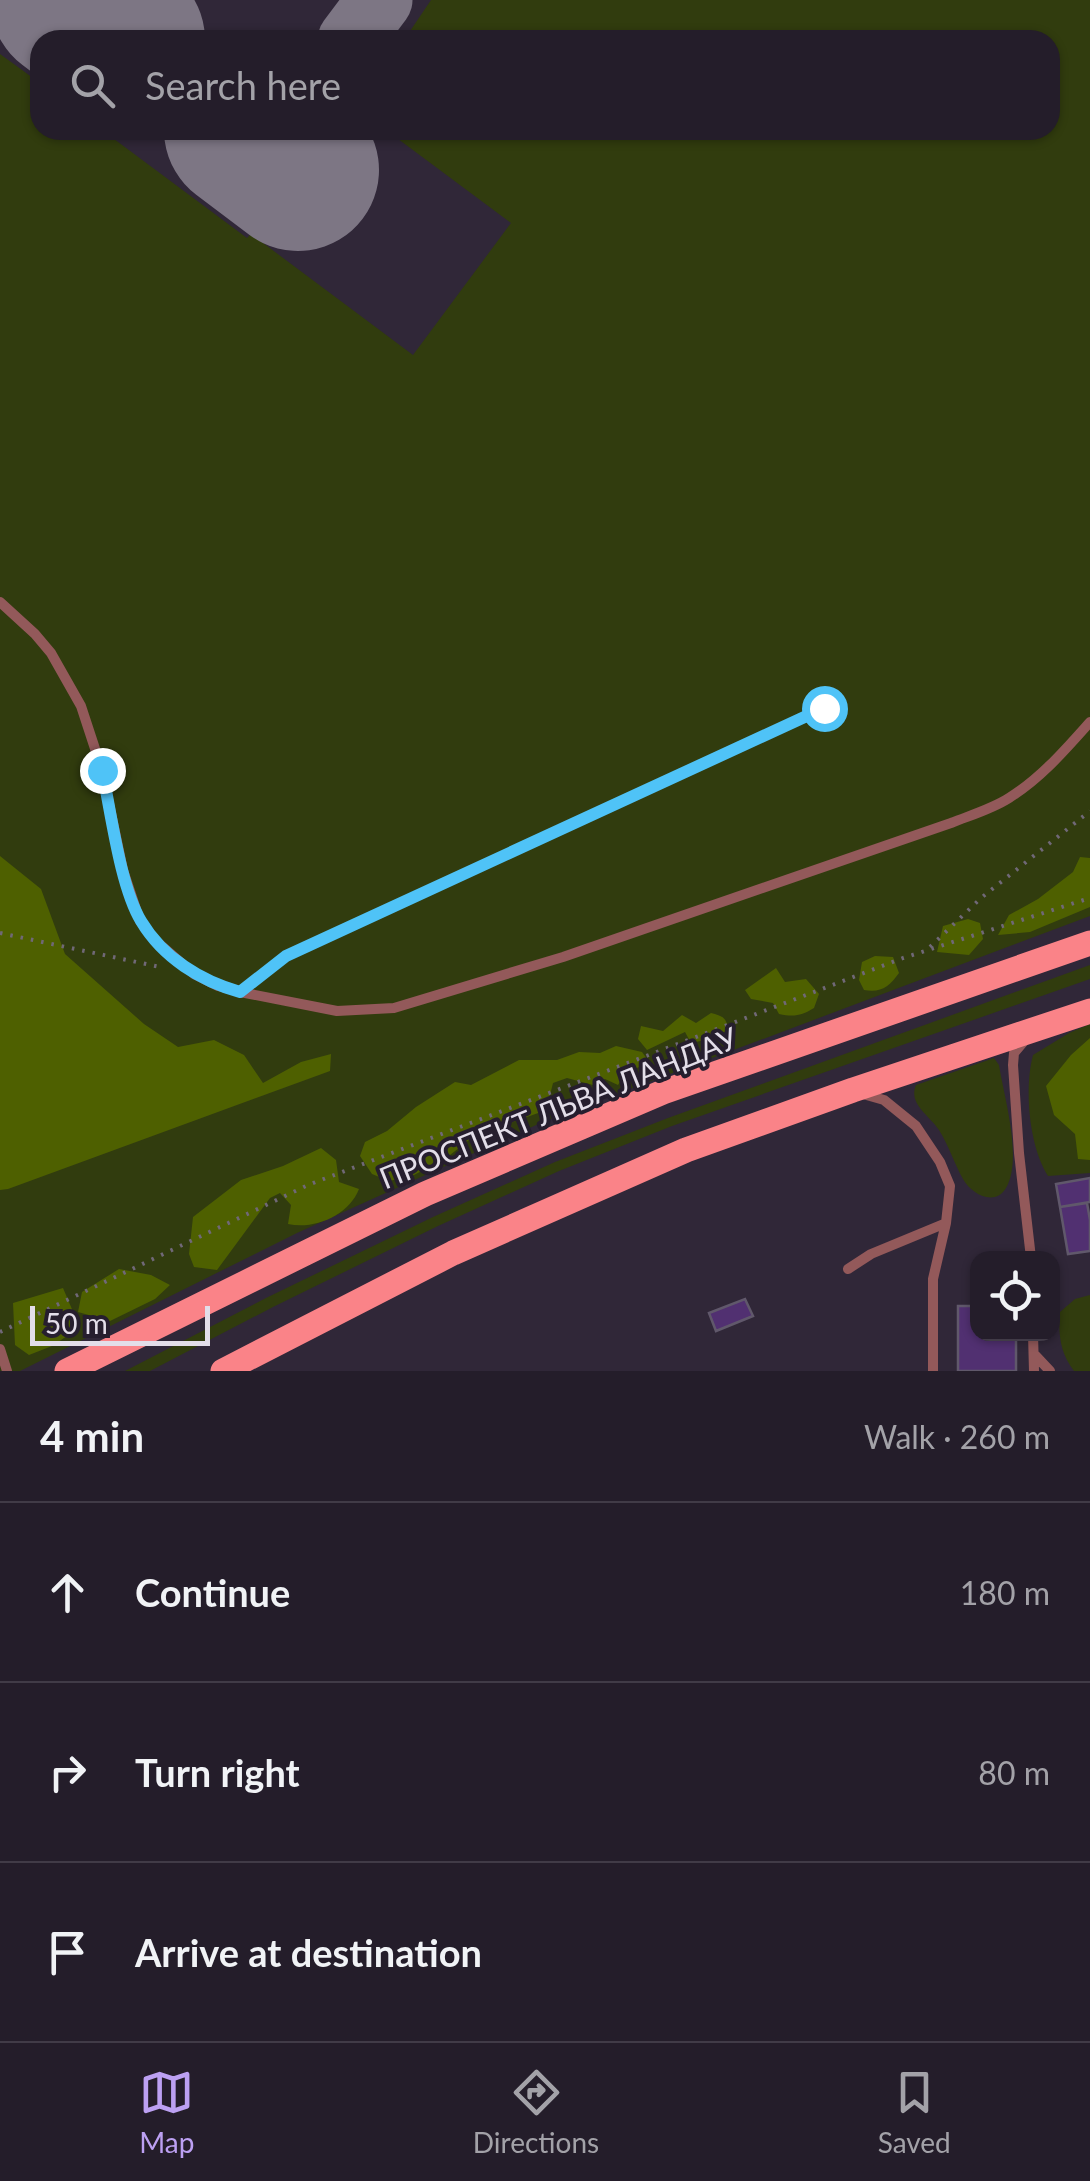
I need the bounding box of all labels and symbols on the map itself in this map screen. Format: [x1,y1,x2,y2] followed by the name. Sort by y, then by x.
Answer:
[802,686,848,732] route start
[80,748,126,794] route end
[374,1019,742,1195] street label: ПРОСПЕКТ ЛЬВА ЛАНДАУ
[30,1301,210,1346] scale bar

